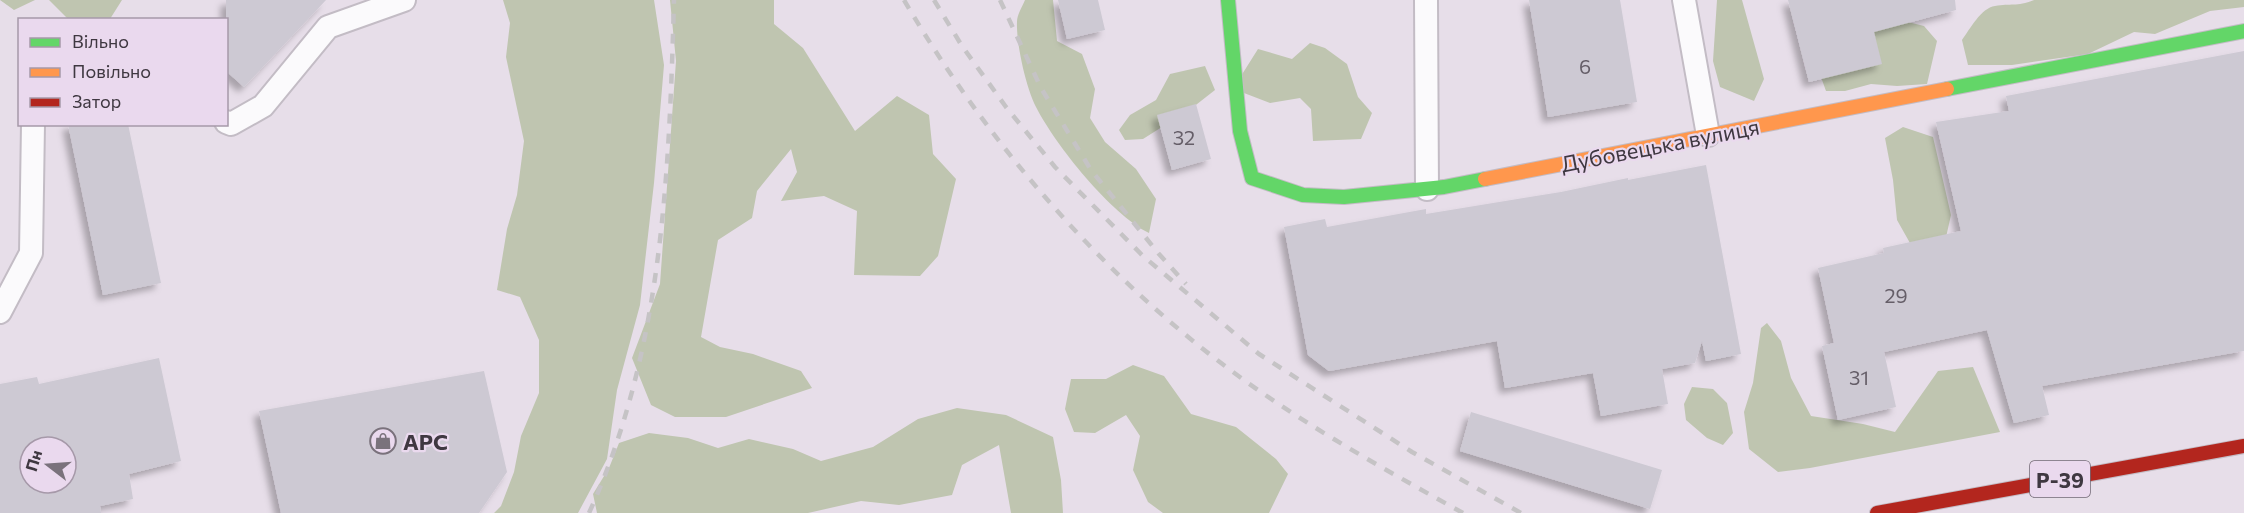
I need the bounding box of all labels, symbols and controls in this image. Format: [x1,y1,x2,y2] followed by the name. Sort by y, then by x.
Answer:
[18,18,228,126] legend
[72,30,129,52] text: Вільно
[1579,54,1591,78] house number: 6
[72,60,151,82] text: Повільно
[72,90,121,112] text: Затор
[1558,113,1762,177] street label: Дубовецька вулиця
[1173,125,1195,149] house number: 32
[1884,283,1908,307] house number: 29
[1849,365,1869,389] house number: 31
[368,426,398,456] shop icon: АРС
[403,428,448,455] place label: АРС
[18,435,78,495] north arrow
[21,448,45,473] text: Пн
[2030,461,2090,497] road number: Р-39

